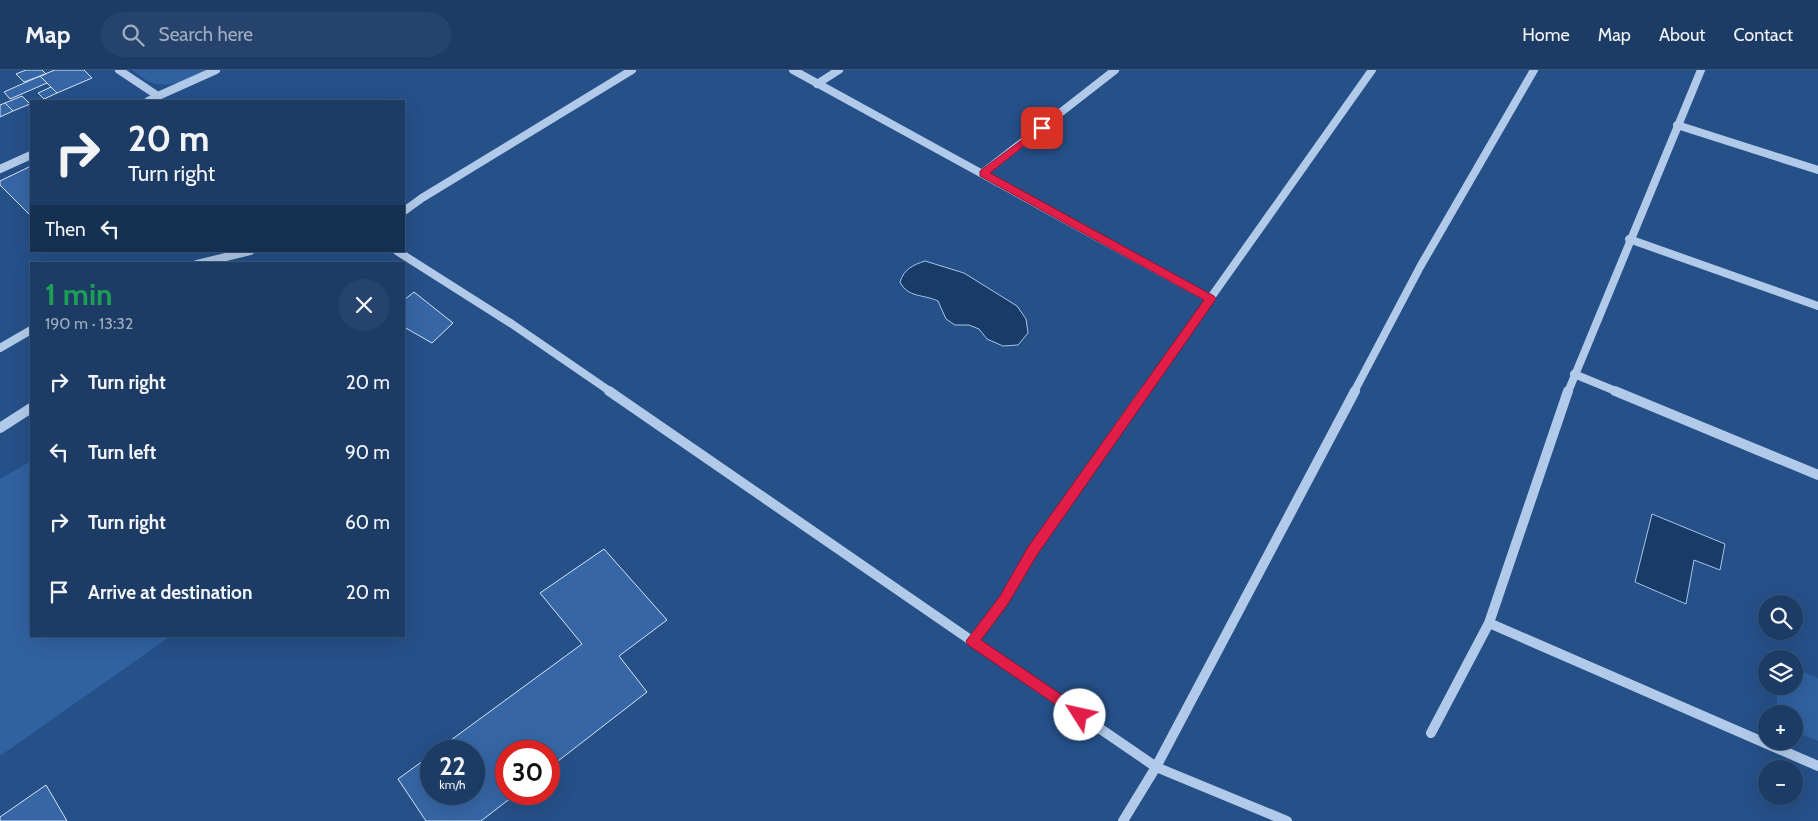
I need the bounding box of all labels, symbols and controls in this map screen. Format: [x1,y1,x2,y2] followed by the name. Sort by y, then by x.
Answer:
[101,12,451,57] search box
[25,20,71,49] text: Map
[119,21,147,49] icon: search
[159,23,253,46] text: Search here
[1522,24,1570,46] text: Home
[1598,24,1631,46] text: Map
[1659,24,1705,46] text: About
[1733,24,1793,46] text: Contact
[1021,107,1063,149] pin
[1028,114,1056,142] icon: arrive
[128,117,210,160] text: 20 m
[45,120,110,185] icon: right
[128,160,215,187] text: Turn right
[96,215,124,243] icon: left
[45,218,86,241] text: Then
[45,276,113,313] text: 1 min
[338,279,390,331] button: close
[45,314,133,333] text: 190 m · 13:32
[45,368,73,396] icon: right
[88,371,166,394] text: Turn right
[346,371,390,394] text: 20 m
[45,438,73,466] icon: left
[88,441,156,464] text: Turn left
[345,441,390,464] text: 90 m
[45,508,73,536] icon: right
[88,511,166,534] text: Turn right
[345,511,390,534] text: 60 m
[45,578,73,606] icon: arrive
[88,581,252,604] text: Arrive at destination
[346,581,390,604] text: 20 m
[1758,595,1803,805] map controls
[1758,595,1803,640] button: search
[1758,650,1803,695] button: layers
[1053,688,1105,740] position arrow
[1758,705,1803,750] button: +
[495,740,560,805] speed limit sign: 30
[439,751,466,781] text: 22
[1758,760,1803,805] button: −
[439,777,466,792] text: km/h

